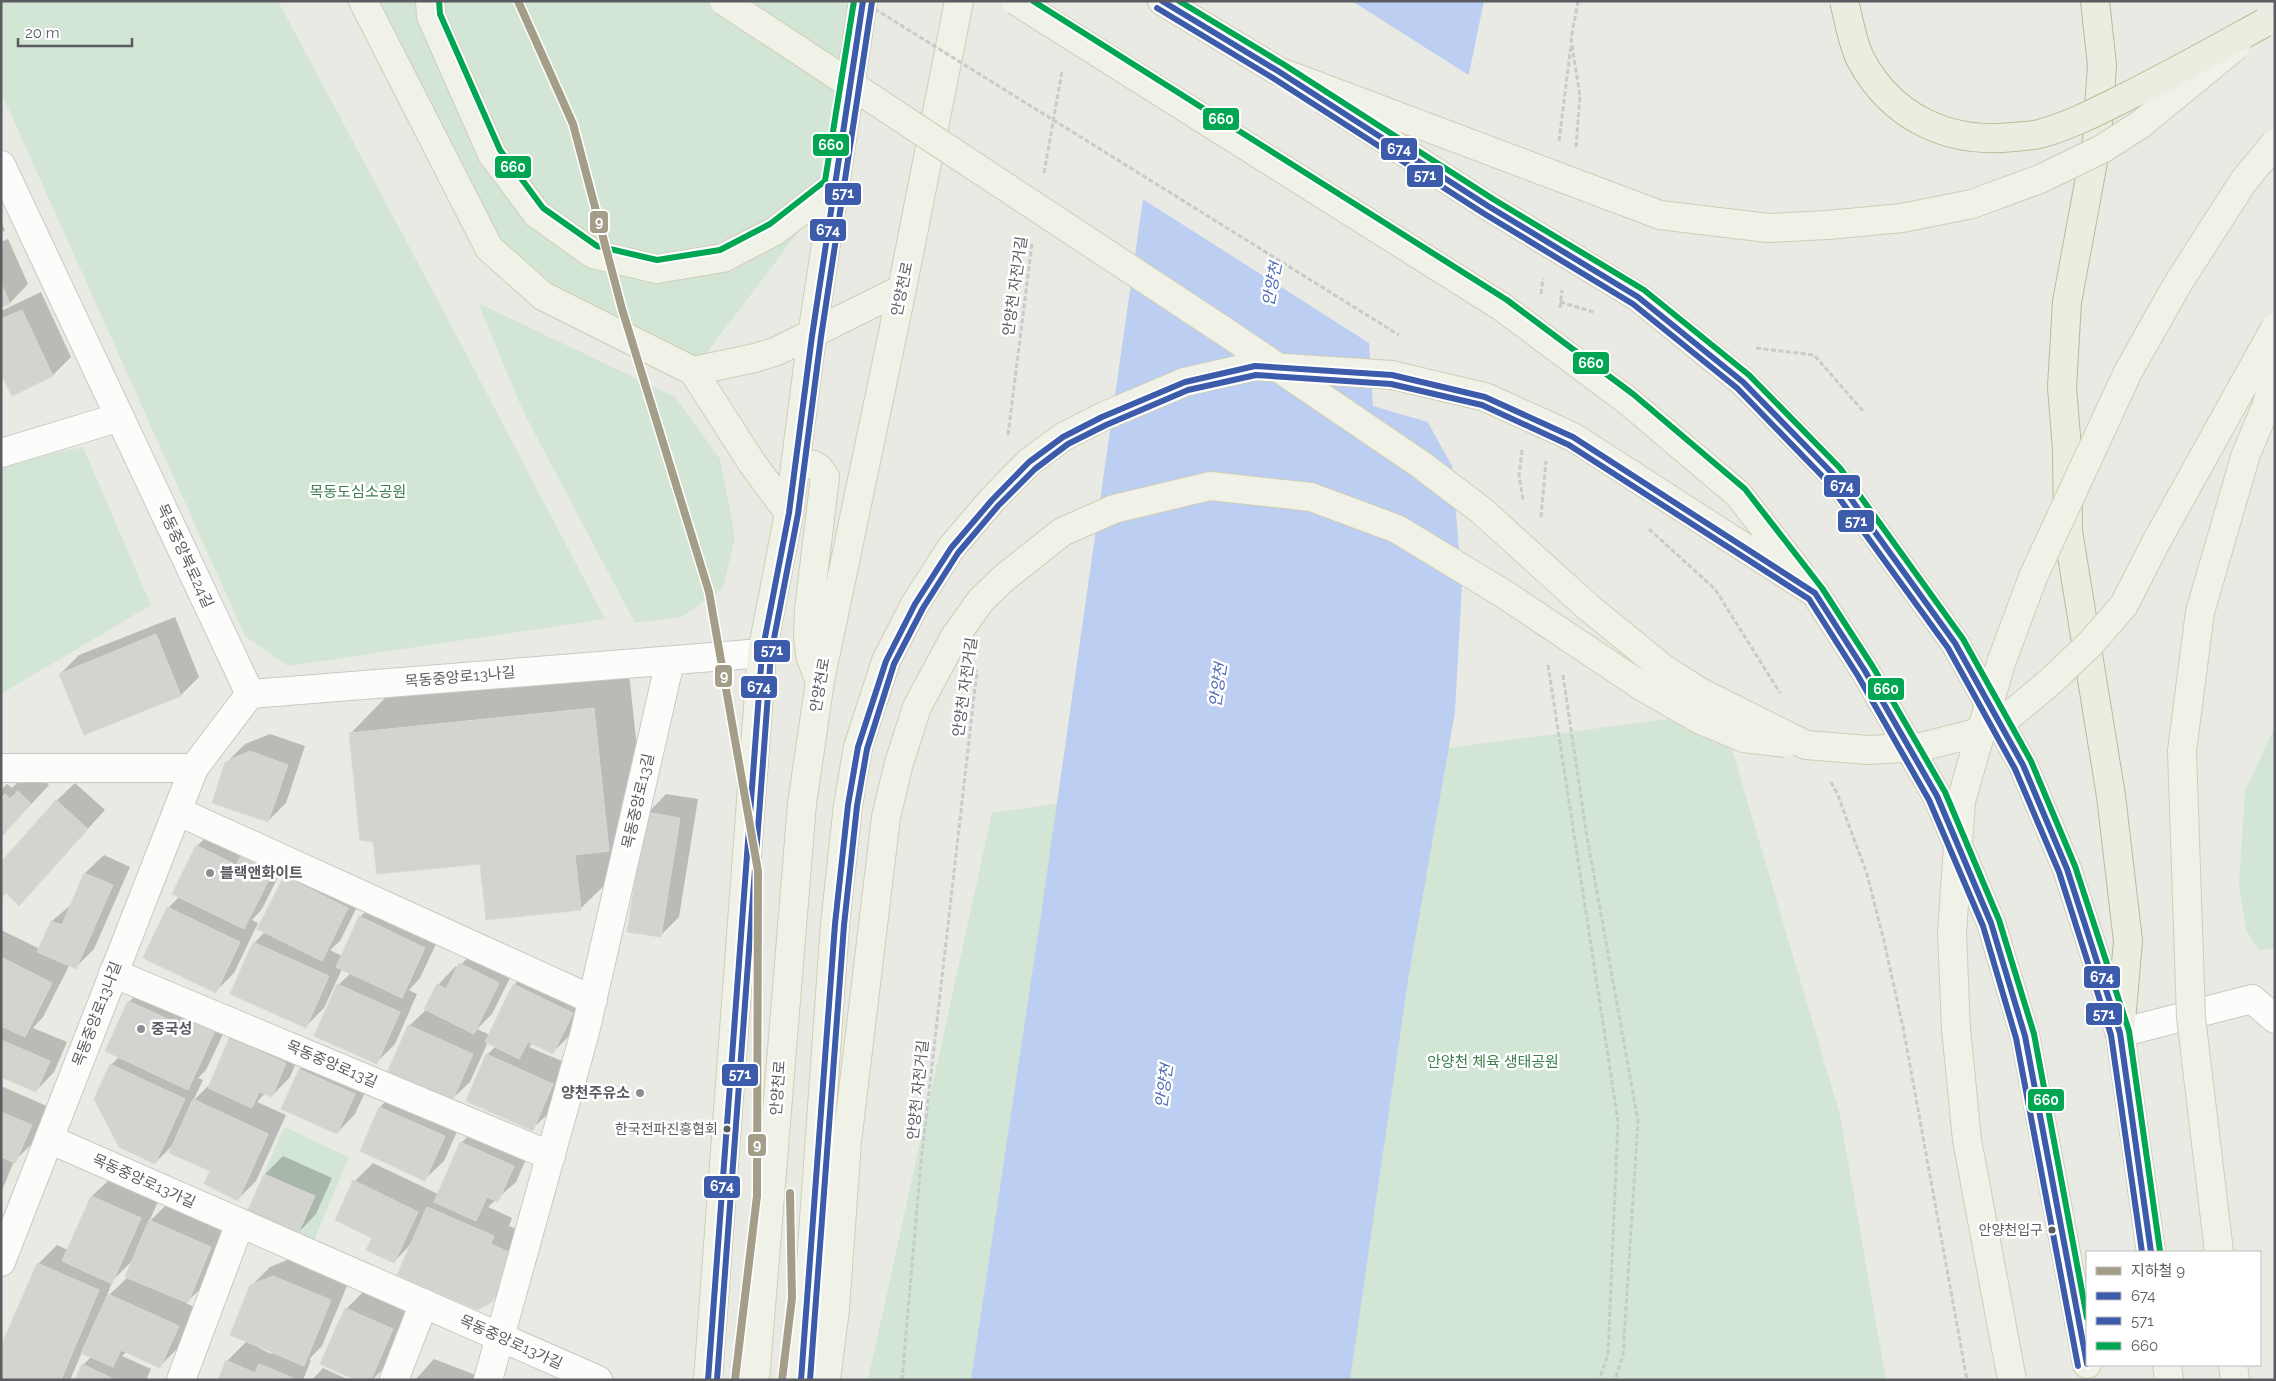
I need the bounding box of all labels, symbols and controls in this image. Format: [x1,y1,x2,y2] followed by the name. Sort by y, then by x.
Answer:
[18,15,131,47] scale bar
[25,24,60,42] text: 20 m
[1202,107,1240,131] line badge: 660
[1208,111,1234,127] text: 660
[812,133,850,157] line badge: 660
[818,137,844,153] text: 660
[1380,137,1418,161] line badge: 674
[1387,141,1411,157] text: 674
[494,155,532,179] line badge: 660
[500,159,526,175] text: 660
[1406,164,1444,188] line badge: 571
[1414,167,1436,183] text: 571
[824,182,862,206] line badge: 571
[832,185,854,201] text: 571
[589,210,609,234] line badge: 9
[595,214,603,230] text: 9
[809,218,847,242] line badge: 674
[816,222,840,238] text: 674
[999,235,1031,337] street label: 안양천 자전거길
[1258,258,1286,307] water label: 안양천
[887,260,917,318] street label: 안양천로
[1572,351,1610,375] line badge: 660
[1578,355,1604,371] text: 660
[1823,474,1861,498] line badge: 674
[1830,478,1854,494] text: 674
[310,483,406,501] park label: 목동도심소공원
[153,501,217,611] street label: 목동중앙북로24길
[1837,509,1875,533] line badge: 571
[1845,513,1867,529] text: 571
[949,636,981,738] street label: 안양천 자전거길
[753,639,791,663] line badge: 571
[761,642,783,658] text: 571
[806,656,834,714] street label: 안양천로
[1206,660,1231,708] water label: 안양천
[404,663,516,691] street label: 목동중앙로13나길
[714,664,733,688] line badge: 9
[720,668,728,684] text: 9
[740,675,778,699] line badge: 674
[1867,677,1905,701] line badge: 660
[747,679,771,695] text: 674
[1873,681,1899,697] text: 660
[618,752,658,850] street label: 목동중앙로13길
[220,864,303,882] place label: 블랙앤화이트
[204,867,216,879] marker: 블랙앤화이트
[69,959,125,1069] street label: 목동중앙로13나길
[2083,965,2121,989] line badge: 674
[2090,969,2114,985] text: 674
[2085,1002,2123,1026] line badge: 571
[2093,1006,2115,1022] text: 571
[151,1020,192,1038] place label: 중국성
[135,1023,147,1035] marker: 중국성
[284,1037,380,1091] street label: 목동중앙로13길
[904,1039,932,1141] street label: 안양천 자전거길
[1427,1053,1559,1071] park label: 안양천 체육 생태공원
[767,1060,789,1116] street label: 안양천로
[1152,1061,1177,1109] water label: 안양천
[721,1063,759,1087] line badge: 571
[729,1066,751,1082] text: 571
[561,1084,630,1102] place label: 양천주유소
[634,1087,646,1099] marker: 양천주유소
[2027,1088,2065,1112] line badge: 660
[2033,1092,2059,1108] text: 660
[615,1121,718,1137] place label: 한국전파진흥협회
[722,1124,732,1134] marker: 한국전파진흥협회
[747,1133,767,1157] line badge: 9
[753,1137,761,1153] text: 9
[90,1150,198,1212] street label: 목동중앙로13가길
[703,1175,741,1199] line badge: 674
[710,1178,734,1194] text: 674
[1979,1222,2043,1238] place label: 안양천입구
[2047,1225,2057,1235] marker: 안양천입구
[2086,1251,2261,1366] legend
[2131,1262,2185,1280] text: 지하철 9
[2131,1287,2156,1305] text: 674
[457,1311,565,1373] street label: 목동중앙로13가길
[2131,1312,2154,1330] text: 571
[2131,1337,2158,1355] text: 660

